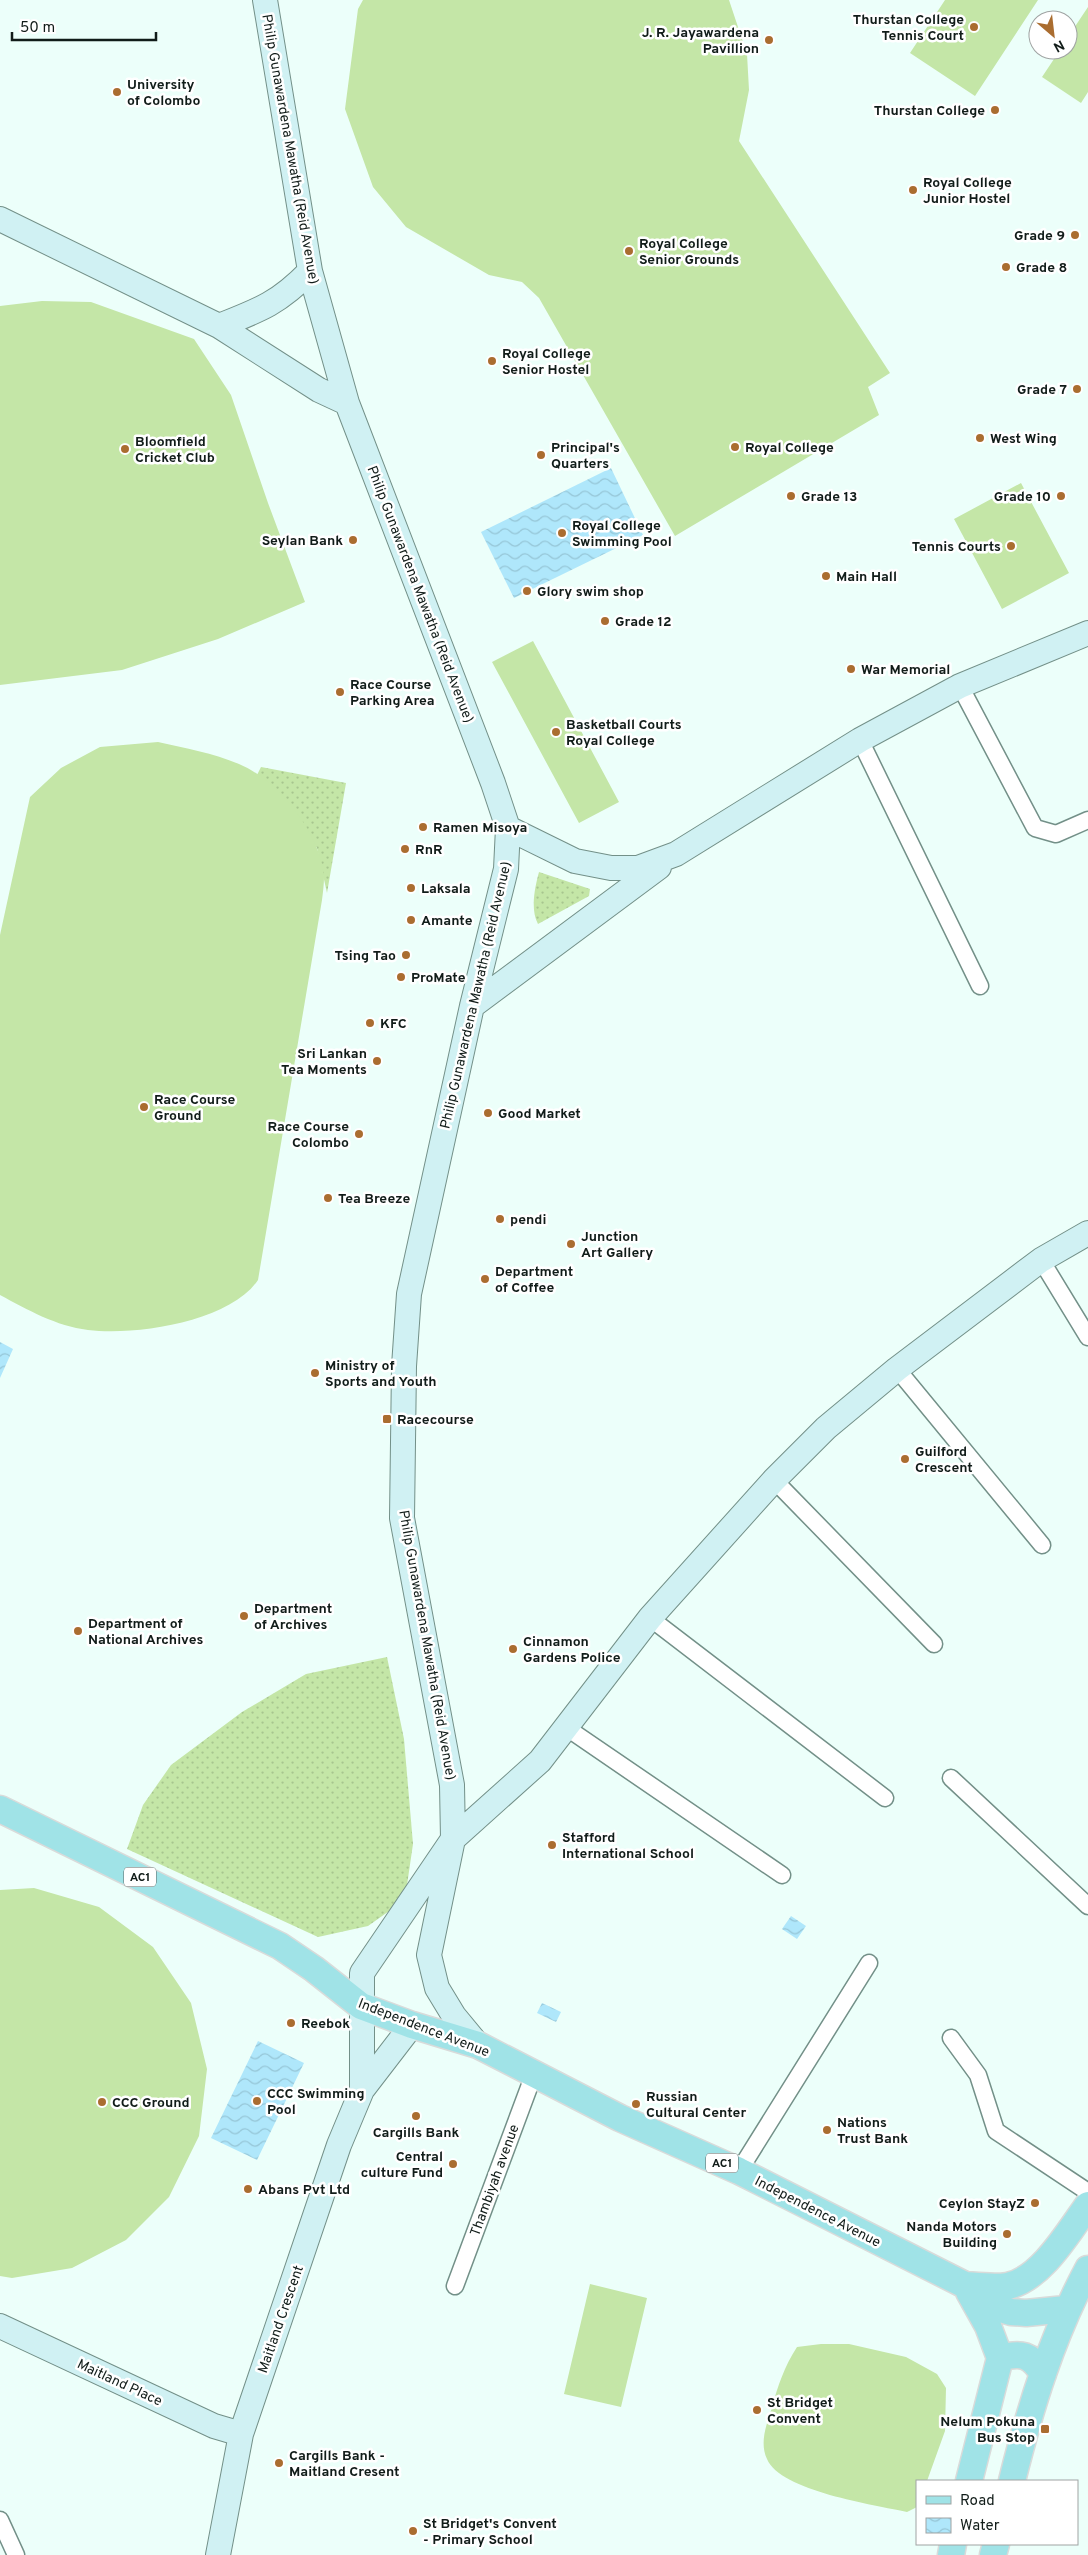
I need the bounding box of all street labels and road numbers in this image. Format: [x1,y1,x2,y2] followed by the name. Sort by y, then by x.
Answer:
[257,13,322,286] street label: Philip Gunawardena Mawatha (Reid Avenue)
[363,464,477,725] street label: Philip Gunawardena Mawatha (Reid Avenue)
[437,860,516,1131] street label: Philip Gunawardena Mawatha (Reid Avenue)
[394,1509,459,1782] street label: Philip Gunawardena Mawatha (Reid Avenue)
[124,1868,156,1886] road number: AC1
[355,1996,492,2061] street label: Independence Avenue
[467,2122,524,2239] street label: Thambiyah avenue
[706,2154,738,2172] road number: AC1
[751,2173,883,2252] street label: Independence Avenue
[255,2263,308,2376] street label: Maitland Crescent
[74,2356,165,2410] street label: Maitland Place

